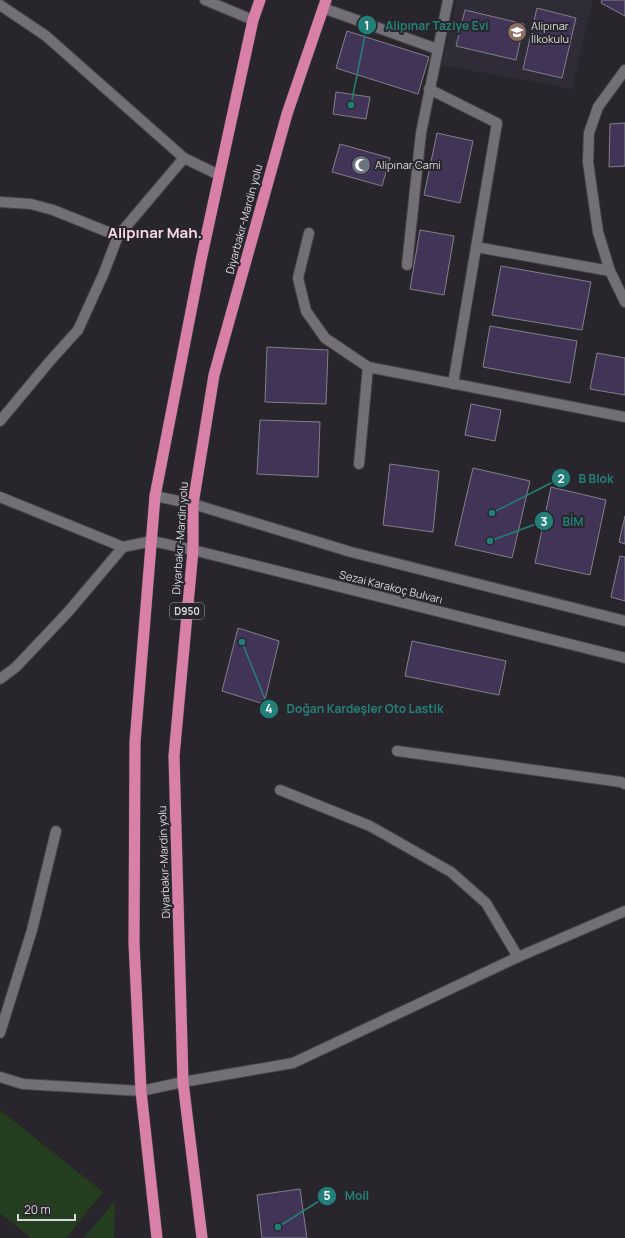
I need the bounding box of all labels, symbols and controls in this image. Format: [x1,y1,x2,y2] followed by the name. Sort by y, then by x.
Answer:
[357,13,496,37] callout: Alipınar Taziye Evi
[364,17,370,34] text: 1
[385,17,489,34] text: Alipınar Taziye Evi
[531,18,569,46] place label: Alipınar İlkokulu
[506,21,528,43] school or university icon: Alipınar İlkokulu
[350,154,372,176] mosque icon: Alipınar Cami
[375,157,441,172] place label: Alipınar Cami
[222,162,265,275] street label: Diyarbakır-Mardin yolu
[108,222,202,243] district label: Alipınar Mah.
[551,466,622,490] callout: B Blok
[557,470,565,487] text: 2
[579,470,614,487] text: B Blok
[168,481,191,595] street label: Diyarbakır-Mardin yolu
[534,509,592,533] callout: BİM
[541,513,548,530] text: 3
[562,513,584,530] text: BİM
[338,566,444,607] street label: Sezai Karakoç Bulvarı
[170,603,204,619] road number: D950
[259,697,452,721] callout: Doğan Kardeşler Oto Lastik
[265,700,273,717] text: 4
[287,700,444,717] text: Doğan Kardeşler Oto Lastik
[154,805,173,919] street label: Diyarbakır-Mardin yolu
[317,1184,378,1208] callout: Moil
[323,1187,331,1204] text: 5
[345,1187,369,1204] text: Moil
[18,1196,75,1222] scale bar
[24,1201,51,1218] text: 20 m

